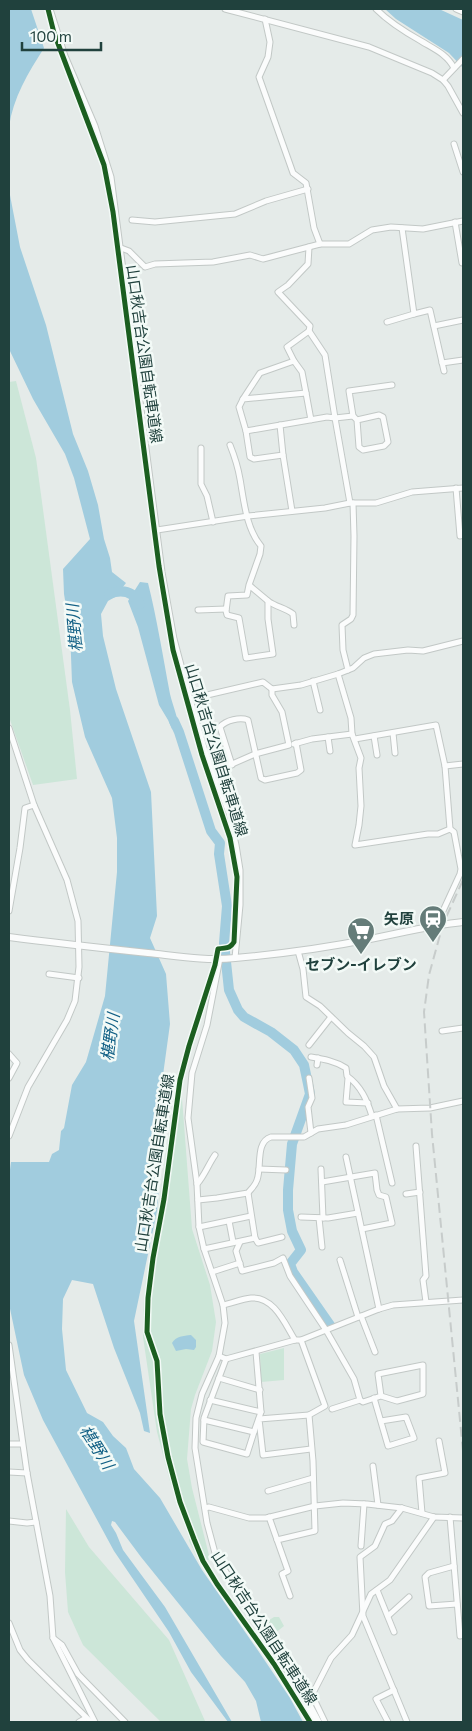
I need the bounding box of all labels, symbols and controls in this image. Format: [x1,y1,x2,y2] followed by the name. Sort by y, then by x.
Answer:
[22,20,101,52] scale bar
[30,27,72,45] text: 100 m
[124,263,166,444] street label: 山口秋吉台公園自転車道線
[62,601,85,653] water label: 椹野川
[182,661,252,838] street label: 山口秋吉台公園自転車道線
[418,904,448,943] station icon: 矢原
[384,909,414,927] place label: 矢原
[346,916,376,955] supermarket icon: セブン-イレブン
[305,955,417,973] place label: セブン-イレブン
[97,1010,123,1062] water label: 椹野川
[131,1073,177,1253] street label: 山口秋吉台公園自転車道線
[77,1421,119,1474] water label: 椹野川
[208,1547,321,1708] street label: 山口秋吉台公園自転車道線

